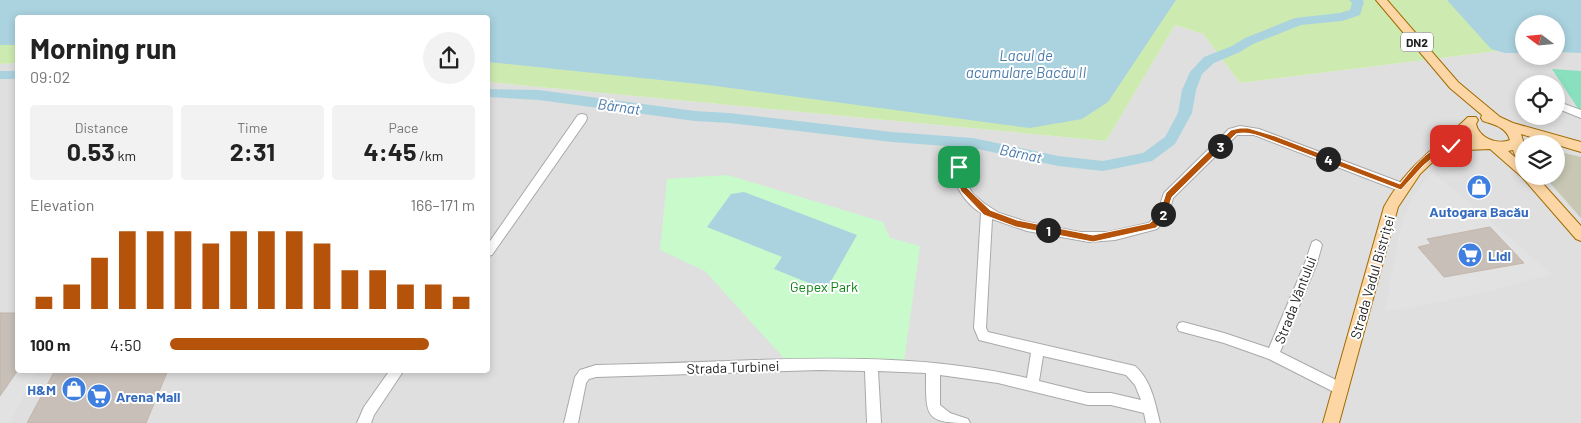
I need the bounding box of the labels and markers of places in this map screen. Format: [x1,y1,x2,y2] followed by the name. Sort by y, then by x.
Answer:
[1430,125,1472,167] pin
[1208,134,1232,158] pin: 3
[938,146,980,188] pin
[1316,146,1340,172] pin: 4
[1466,174,1492,200] shop icon: Autogara Bacău
[1150,202,1176,226] pin: 2
[1429,203,1529,220] place label: Autogara Bacău
[1036,218,1060,242] pin: 1
[1457,242,1483,268] supermarket icon: Lidl
[1488,247,1511,264] place label: Lidl
[61,376,87,402] shop icon: H&M
[27,381,56,398] place label: H&M
[86,383,112,409] supermarket icon: Arena Mall
[116,388,180,405] place label: Arena Mall

